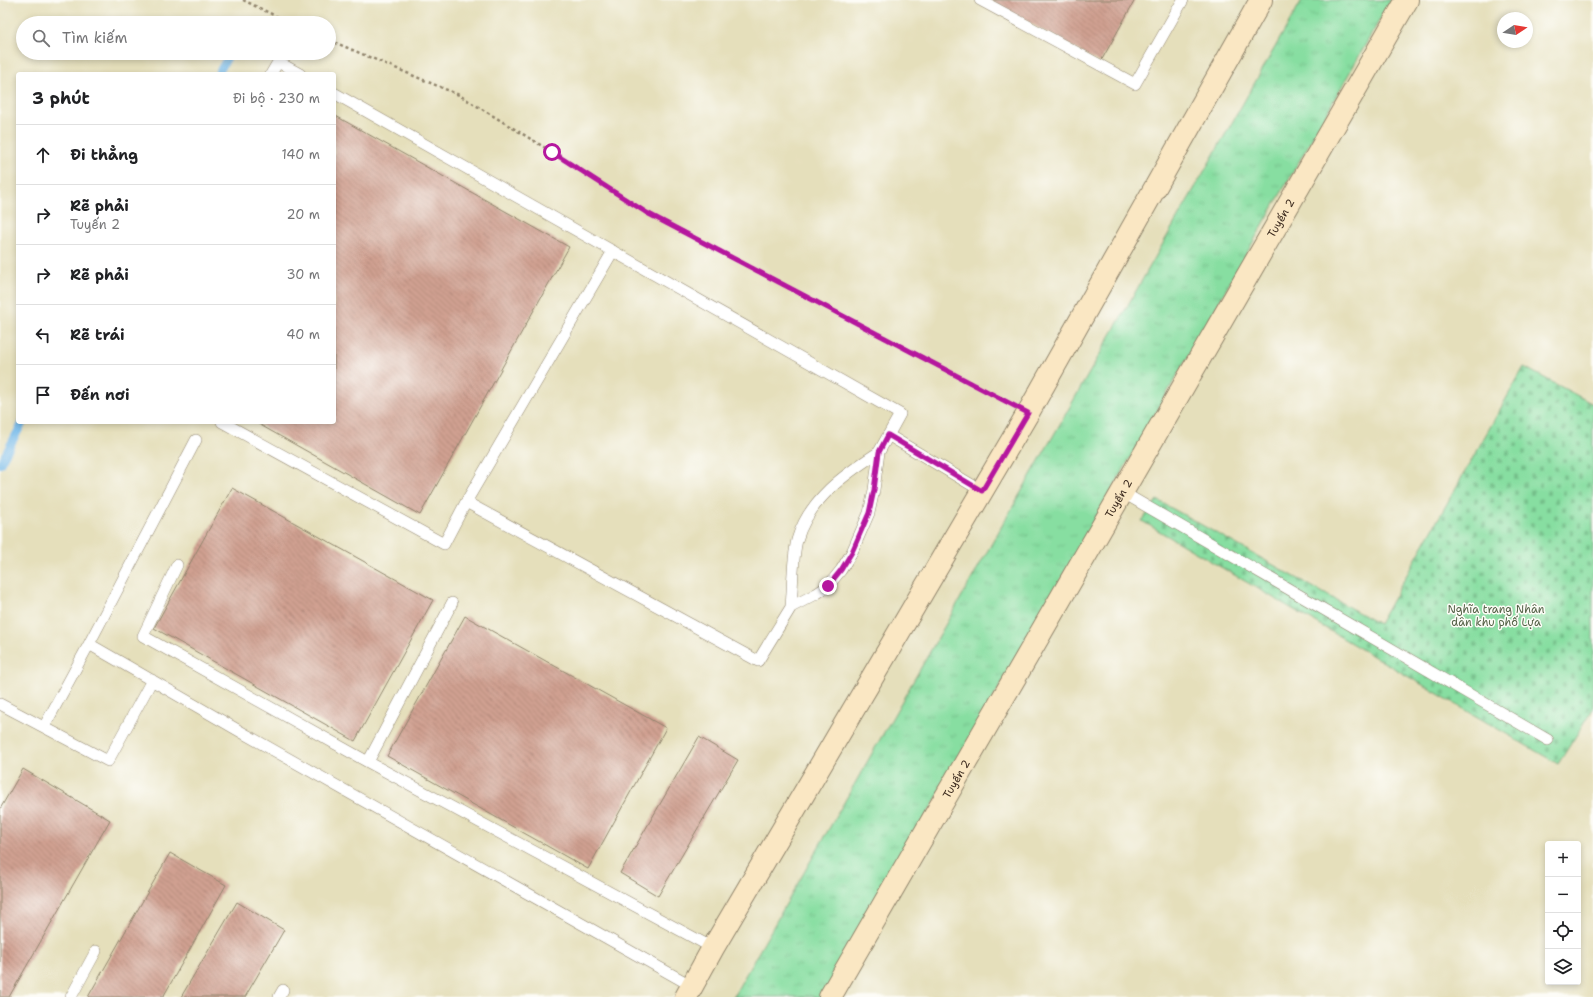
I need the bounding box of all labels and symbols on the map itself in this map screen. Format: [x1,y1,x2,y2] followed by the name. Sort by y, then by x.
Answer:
[1497,12,1533,48] north arrow
[543,143,561,161] route start
[1264,196,1298,240] street label: Tuyến 2
[1101,476,1136,521] street label: Tuyến 2
[819,577,837,595] route end
[1448,602,1545,630] park label: Nghĩa trang Nhân dân khu phố Lựa
[939,757,973,801] street label: Tuyến 2

